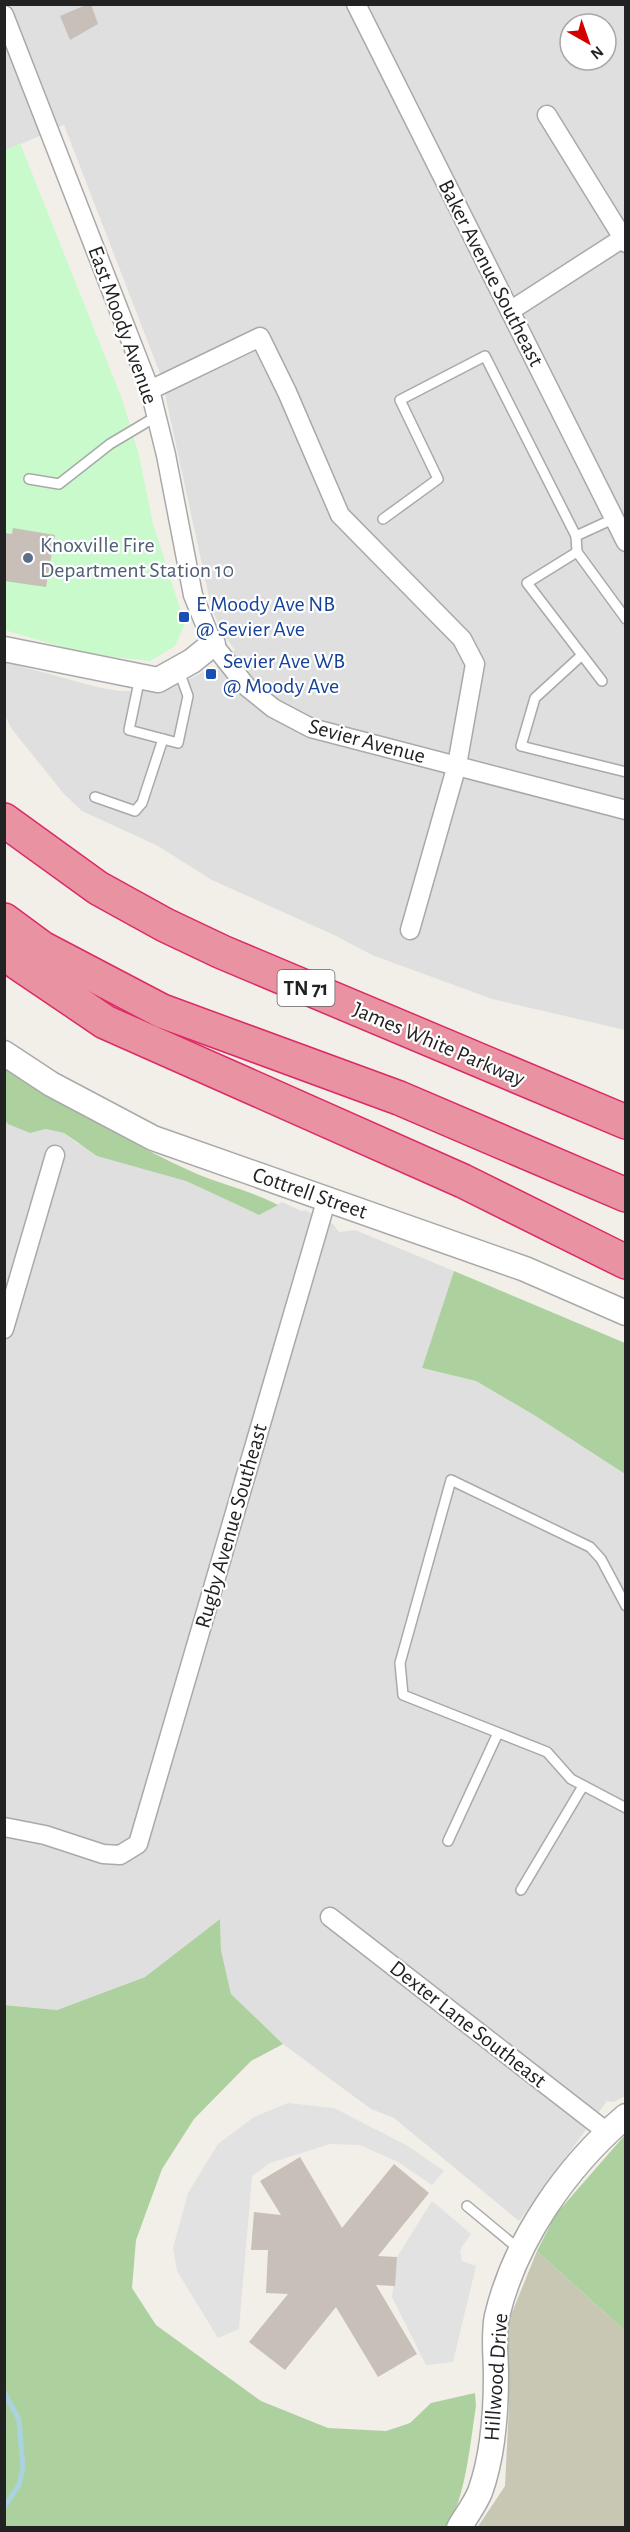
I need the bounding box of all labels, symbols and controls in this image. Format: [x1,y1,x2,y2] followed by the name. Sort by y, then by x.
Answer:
[558,12,618,72] north arrow
[588,43,606,62] text: N
[434,176,548,370] street label: Baker Avenue Southeast
[84,243,162,407] street label: East Moody Avenue
[40,534,234,581] place label: Knoxville Fire Department Station 10
[21,551,35,565] marker: Knoxville Fire Department Station 10
[196,593,335,640] place label: E Moody Ave NB @ Sevier Ave
[177,610,191,624] marker: E Moody Ave NB @ Sevier Ave
[223,650,345,697] place label: Sevier Ave WB @ Moody Ave
[204,667,218,681] marker: Sevier Ave WB @ Moody Ave
[306,715,428,767] street label: Sevier Avenue
[278,970,334,1006] road number: TN 71
[350,998,529,1090] street label: James White Parkway
[250,1163,370,1223] street label: Cottrell Street
[191,1421,271,1631] street label: Rugby Avenue Southeast
[386,1956,550,2092] street label: Dexter Lane Southeast
[481,2312,511,2442] street label: Hillwood Drive

